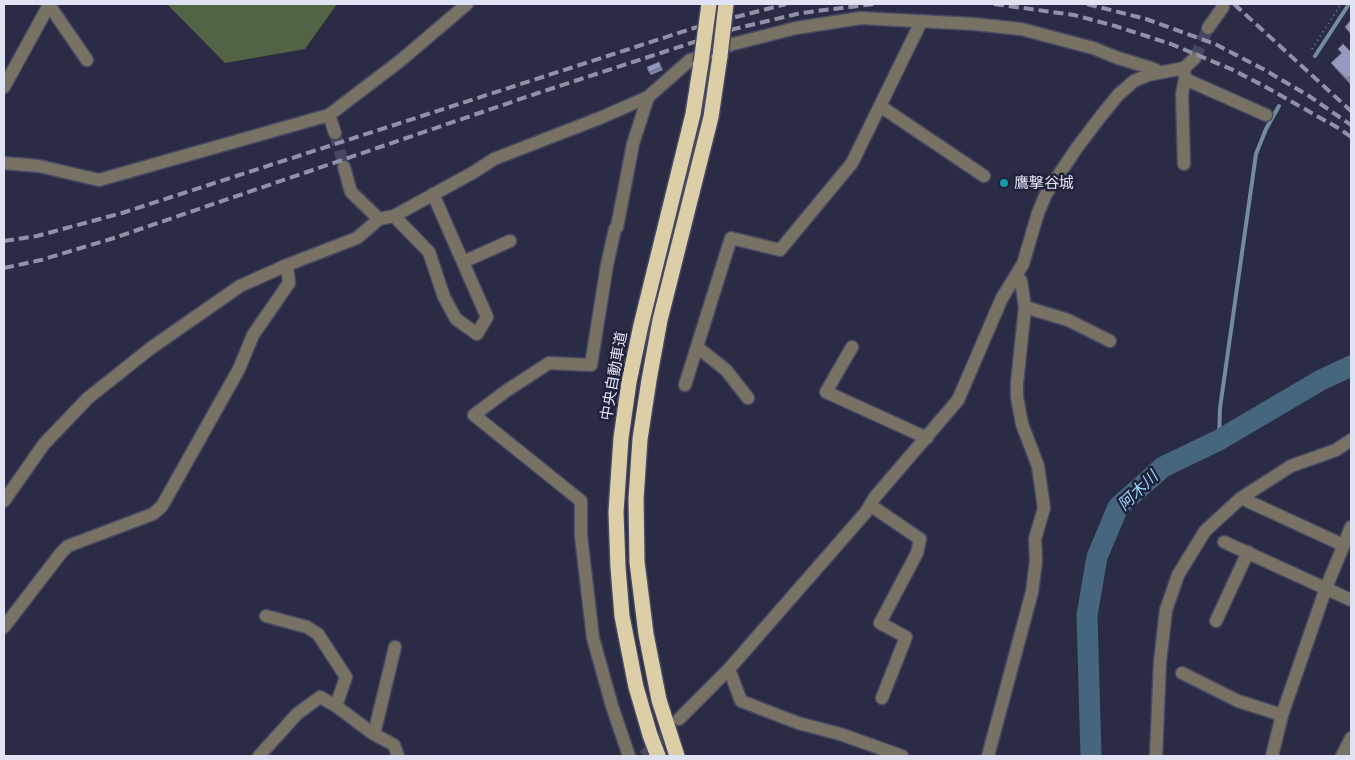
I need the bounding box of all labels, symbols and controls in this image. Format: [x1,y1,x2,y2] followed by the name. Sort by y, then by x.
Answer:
[1014,174,1074,192] place label: 鷹撃谷城
[998,177,1010,189] marker: 鷹撃谷城
[597,330,631,422] street label: 中央自動車道
[1114,467,1162,515] water label: 阿木川

